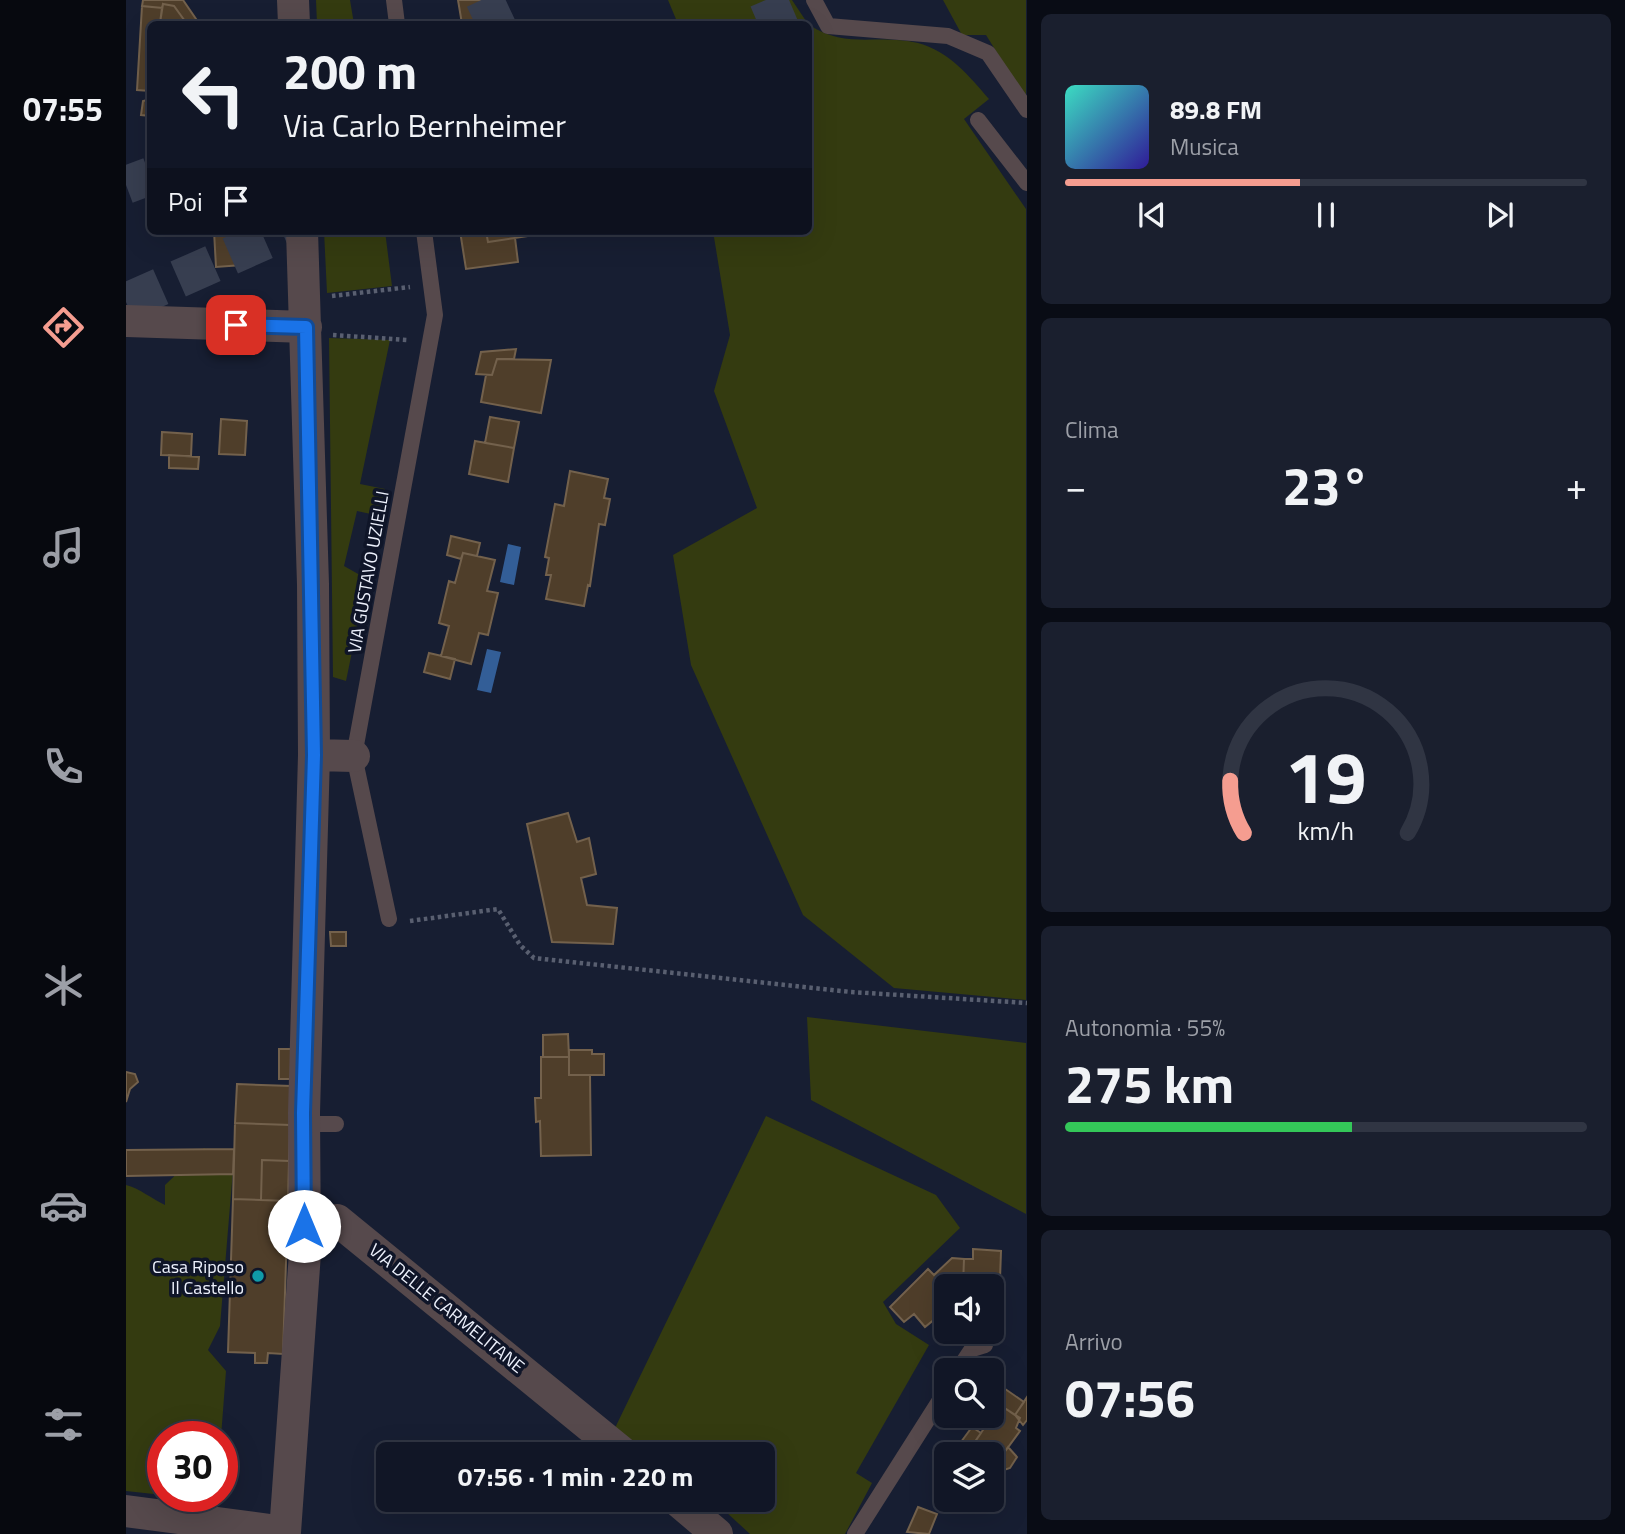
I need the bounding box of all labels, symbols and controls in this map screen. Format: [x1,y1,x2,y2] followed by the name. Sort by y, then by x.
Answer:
[283,33,417,108] text: 200 m
[168,49,259,140] icon: left
[23,85,103,133] text: 07:55
[1170,90,1262,129] text: 89.8 FM
[283,101,566,149] text: Via Carlo Bernheimer
[1170,129,1239,164] text: Musica
[168,182,203,221] text: Poi
[217,182,255,220] icon: arrive
[1133,196,1171,234] icon: previous
[1307,196,1345,234] icon: pause
[1481,196,1519,234] icon: next
[206,295,266,355] pin
[39,303,88,352] icon: directions
[217,306,255,344] icon: arrive
[1065,412,1119,447] text: Clima
[1282,446,1370,525] text: 23°
[1065,457,1086,515] text: −
[1566,457,1587,515] text: +
[340,489,396,655] street label: VIA GUSTAVO UZIELLI
[39,523,88,572] icon: music
[1285,721,1367,831] text: 19
[39,742,88,791] icon: phone
[1298,812,1354,850] text: km/h
[39,961,88,1010] icon: climate
[1065,1010,1225,1045] text: Autonomia · 55%
[1065,1044,1234,1123] text: 275 km
[39,1181,88,1230] icon: car
[267,1189,341,1263] position arrow
[363,1237,531,1379] street label: VIA DELLE CARMELITANE
[152,1253,244,1301] place label: Casa Riposo Il Castello
[250,1268,266,1284] marker: Casa Riposo Il Castello
[934,1274,1004,1512] map controls
[934,1274,1004,1344] button: sound
[1065,1324,1123,1359] text: Arrivo
[934,1358,1004,1428] button: search
[1065,1358,1195,1437] text: 07:56
[39,1400,88,1449] icon: filters
[147,1421,238,1512] speed limit sign: 30
[934,1442,1004,1512] button: layers
[458,1457,693,1496] text: 07:56 · 1 min · 220 m

